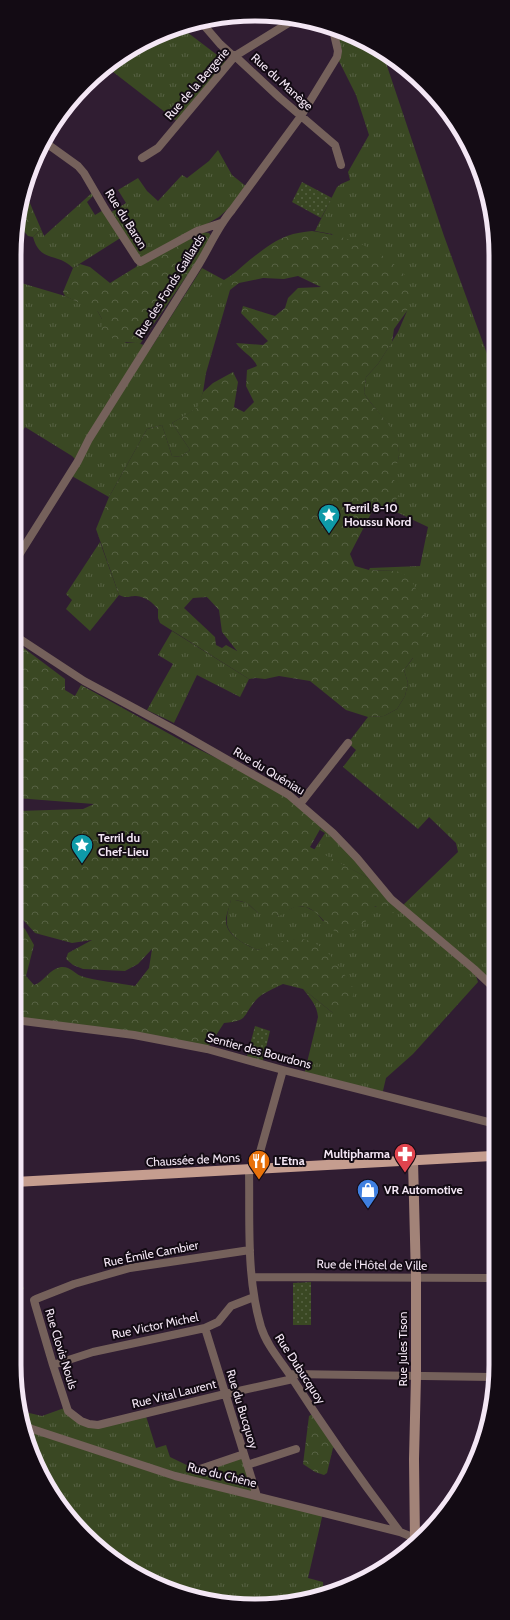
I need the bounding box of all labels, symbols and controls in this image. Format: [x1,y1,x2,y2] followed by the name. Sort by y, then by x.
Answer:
[161,45,232,123] street label: Rue de la Bergerie
[248,50,316,113] street label: Rue du Manège
[102,186,151,252] street label: Rue du Baron
[132,231,208,340] street label: Rue des Fonds Gaillards
[344,500,412,529] place label: Terril 8-10 Houssu Nord
[316,502,342,535] place icon: Terril 8-10 Houssu Nord
[231,743,308,798] street label: Rue du Quéniau
[98,830,149,859] place label: Terril du Chef-Lieu
[69,832,95,865] place icon: Terril du Chef-Lieu
[205,1029,313,1072] street label: Sentier des Bourdons
[392,1141,418,1174] pharmacy icon: Multipharma
[324,1146,390,1161] place label: Multipharma
[246,1148,272,1181] restaurant icon: L'Etna
[146,1150,240,1169] street label: Chaussée de Mons
[274,1153,305,1168] place label: L'Etna
[355,1177,381,1210] shop icon: VR Automotive
[384,1182,463,1197] place label: VR Automotive
[102,1237,200,1270] street label: Rue Émile Cambier
[317,1256,427,1273] street label: Rue de l'Hôtel de Ville
[42,1307,81,1391] street label: Rue Clovis Nouls
[110,1309,200,1342] street label: Rue Victor Michel
[395,1311,410,1387] street label: Rue Jules Tison
[272,1331,329,1407] street label: Rue Dubucquoy
[223,1367,262,1450] street label: Rue du Bucquoy
[130,1376,218,1411] street label: Rue Vital Laurent
[186,1459,258,1490] street label: Rue du Chêne

